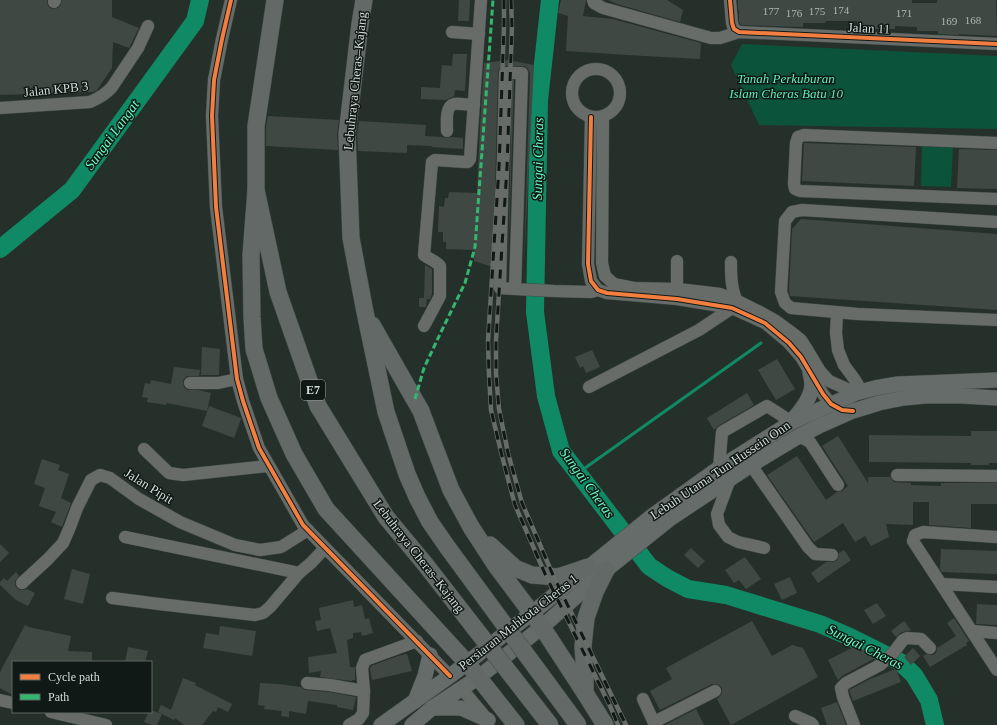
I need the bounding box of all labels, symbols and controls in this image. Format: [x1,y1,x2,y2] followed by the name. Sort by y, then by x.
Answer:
[833,4,850,16] house number: 174
[763,5,780,17] house number: 177
[809,5,826,17] house number: 175
[786,7,803,19] house number: 176
[896,7,912,19] house number: 171
[340,11,370,151] street label: Lebuhraya Cheras–Kajang
[965,14,982,26] house number: 168
[941,15,958,27] house number: 169
[847,19,891,37] street label: Jalan 11
[728,71,843,101] park label: Tanah Perkuburan Islam Cheras Batu 10
[23,78,89,100] street label: Jalan KPB 3
[82,97,143,173] water label: Sungai Langat
[530,117,546,201] water label: Sungai Cheras
[301,380,325,400] road number: E7
[647,417,793,522] street label: Lebuh Utama Tun Hussein Onn
[557,445,618,521] water label: Sungai Cheras
[122,465,176,507] street label: Jalan Pipit
[370,497,468,616] street label: Lebuhraya Cheras–Kajang
[455,571,581,673] street label: Persiaran Mahkota Cheras 1
[825,622,906,673] water label: Sungai Cheras
[12,661,152,713] legend
[48,670,100,684] text: Cycle path
[48,690,69,704] text: Path

